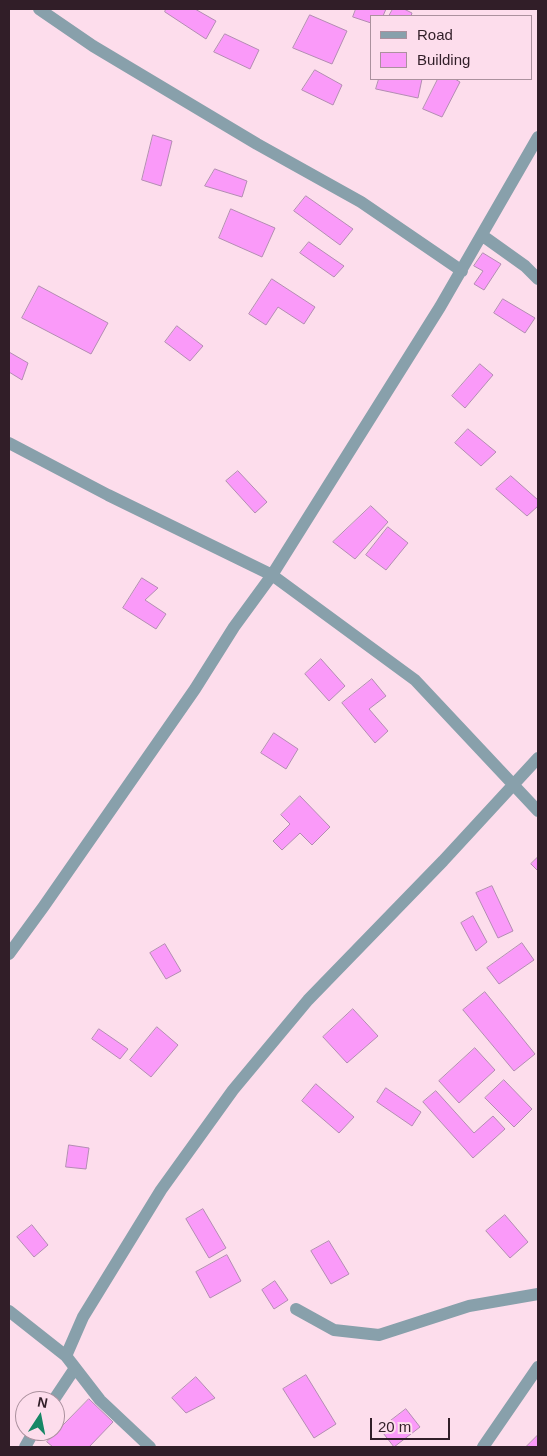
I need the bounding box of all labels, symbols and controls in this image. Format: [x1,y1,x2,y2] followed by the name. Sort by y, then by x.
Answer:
[370,15,532,80] legend
[417,26,453,43] text: Road
[417,51,470,68] text: Building
[15,1391,65,1441] north arrow
[36,1393,49,1411] text: N
[372,1408,452,1440] scale bar
[378,1418,411,1435] text: 20 m

